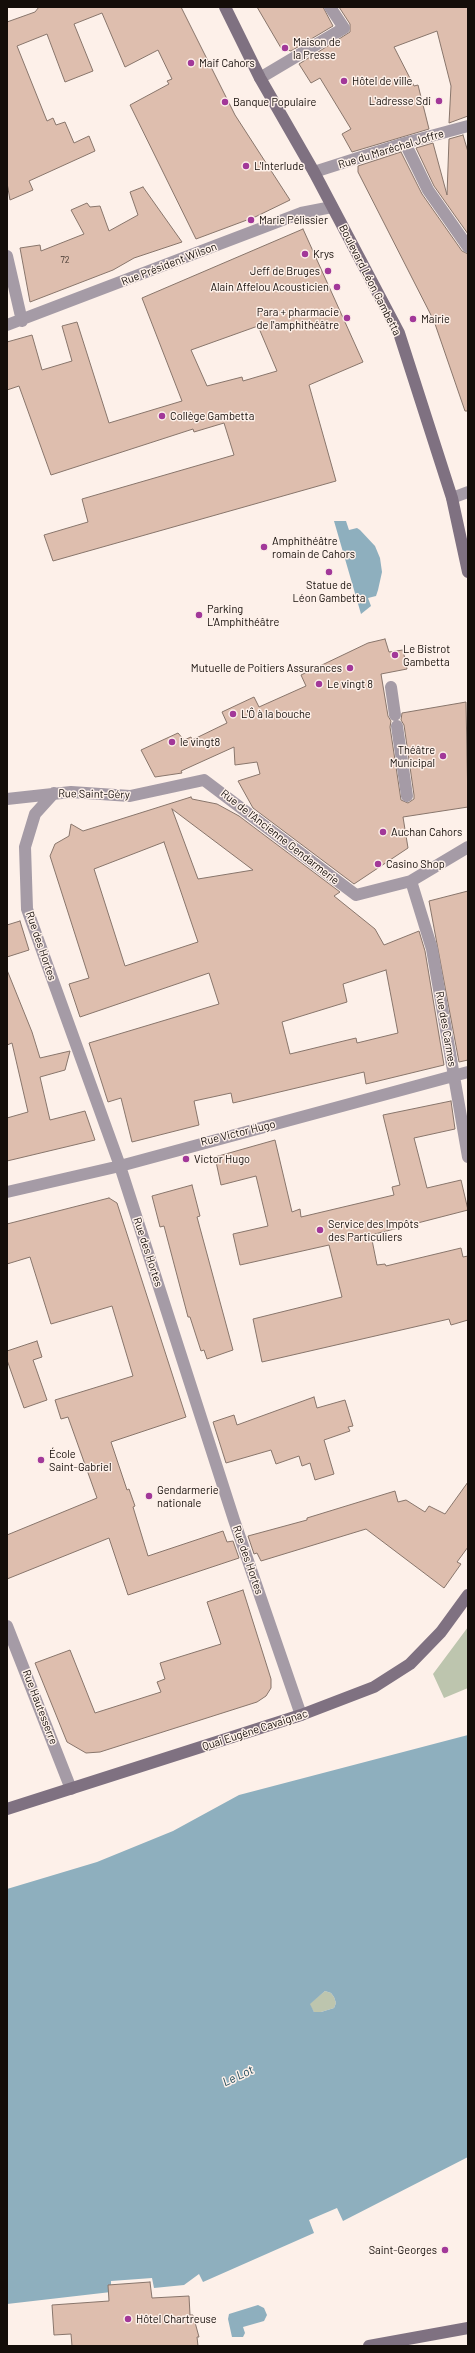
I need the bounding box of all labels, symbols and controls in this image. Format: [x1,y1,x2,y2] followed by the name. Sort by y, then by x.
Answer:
[293,35,341,61] place label: Maison de la Presse
[280,43,290,53] marker: Maison de la Presse
[199,56,255,70] place label: Maif Cahors
[186,58,196,68] marker: Maif Cahors
[352,74,412,88] place label: Hôtel de ville
[339,76,349,86] marker: Hôtel de ville
[369,94,431,108] place label: L'adresse Sdi
[233,95,316,109] place label: Banque Populaire
[434,96,444,106] marker: L'adresse Sdi
[220,97,230,107] marker: Banque Populaire
[336,127,446,171] street label: Rue du Maréchal Joffre
[254,159,304,173] place label: L'Interlude
[241,161,251,171] marker: L'Interlude
[259,213,328,227] place label: Marie Pélissier
[246,215,256,225] marker: Marie Pélissier
[336,222,404,338] street label: Boulevard Léon Gambetta
[119,240,219,288] street label: Rue Président Wilson
[313,247,334,261] place label: Krys
[300,249,310,259] marker: Krys
[60,255,70,265] house number: 72
[250,264,320,278] place label: Jeff de Bruges
[323,266,333,276] marker: Jeff de Bruges
[210,280,329,294] place label: Alain Affelou Acousticien
[332,282,342,292] marker: Alain Affelou Acousticien
[256,305,339,331] place label: Para + pharmacie de l'amphithéâtre
[421,312,450,326] place label: Mairie
[342,313,352,323] marker: Para + pharmacie de l'amphithéâtre
[408,314,418,324] marker: Mairie
[170,409,254,423] place label: Collège Gambetta
[157,411,167,421] marker: Collège Gambetta
[272,534,355,560] place label: Amphithéâtre romain de Cahors
[259,542,269,552] marker: Amphithéâtre romain de Cahors
[324,567,334,577] marker: Statue de Léon Gambetta
[293,578,365,604] place label: Statue de Léon Gambetta
[207,602,279,628] place label: Parking L'Amphithéâtre
[194,610,204,620] marker: Parking L'Amphithéâtre
[403,642,450,668] place label: Le Bistrot Gambetta
[390,650,400,660] marker: Le Bistrot Gambetta
[191,661,342,675] place label: Mutuelle de Poitiers Assurances
[345,663,355,673] marker: Mutuelle de Poitiers Assurances
[327,677,373,691] place label: Le vingt 8
[314,679,324,689] marker: Le vingt 8
[241,707,311,721] place label: L'Ô à la bouche
[228,709,238,719] marker: L'Ô à la bouche
[180,735,220,749] place label: le vingt8
[167,737,177,747] marker: le vingt8
[390,743,435,769] place label: Théâtre Municipal
[438,751,448,761] marker: Théâtre Municipal
[58,787,130,801] street label: Rue Saint-Géry
[218,787,342,887] street label: Rue de l'Ancienne Gendarmerie
[391,825,462,839] place label: Auchan Cahors
[378,827,388,837] marker: Auchan Cahors
[386,857,445,871] place label: Casino Shop
[373,859,383,869] marker: Casino Shop
[23,910,59,982] street label: Rue des Hortes
[433,990,459,1068] street label: Rue des Carmes
[199,1117,277,1149] street label: Rue Victor Hugo
[194,1152,250,1166] place label: Victor Hugo
[181,1154,191,1164] marker: Victor Hugo
[131,1216,165,1288] street label: Rue des Hortes
[328,1217,419,1243] place label: Service des Impôts des Particuliers
[315,1225,325,1235] marker: Service des Impôts des Particuliers
[49,1447,111,1473] place label: École Saint-Gabriel
[36,1455,46,1465] marker: École Saint-Gabriel
[157,1483,219,1509] place label: Gendarmerie nationale
[144,1491,154,1501] marker: Gendarmerie nationale
[230,1524,266,1596] street label: Rue des Hortes
[20,1668,60,1746] street label: Rue Hautesserre
[201,1707,309,1753] street label: Quai Eugène Cavaignac
[220,2063,256,2089] water label: Le Lot
[369,2243,437,2257] place label: Saint-Georges
[440,2245,450,2255] marker: Saint-Georges
[136,2312,217,2326] place label: Hôtel Chartreuse
[123,2314,133,2324] marker: Hôtel Chartreuse

